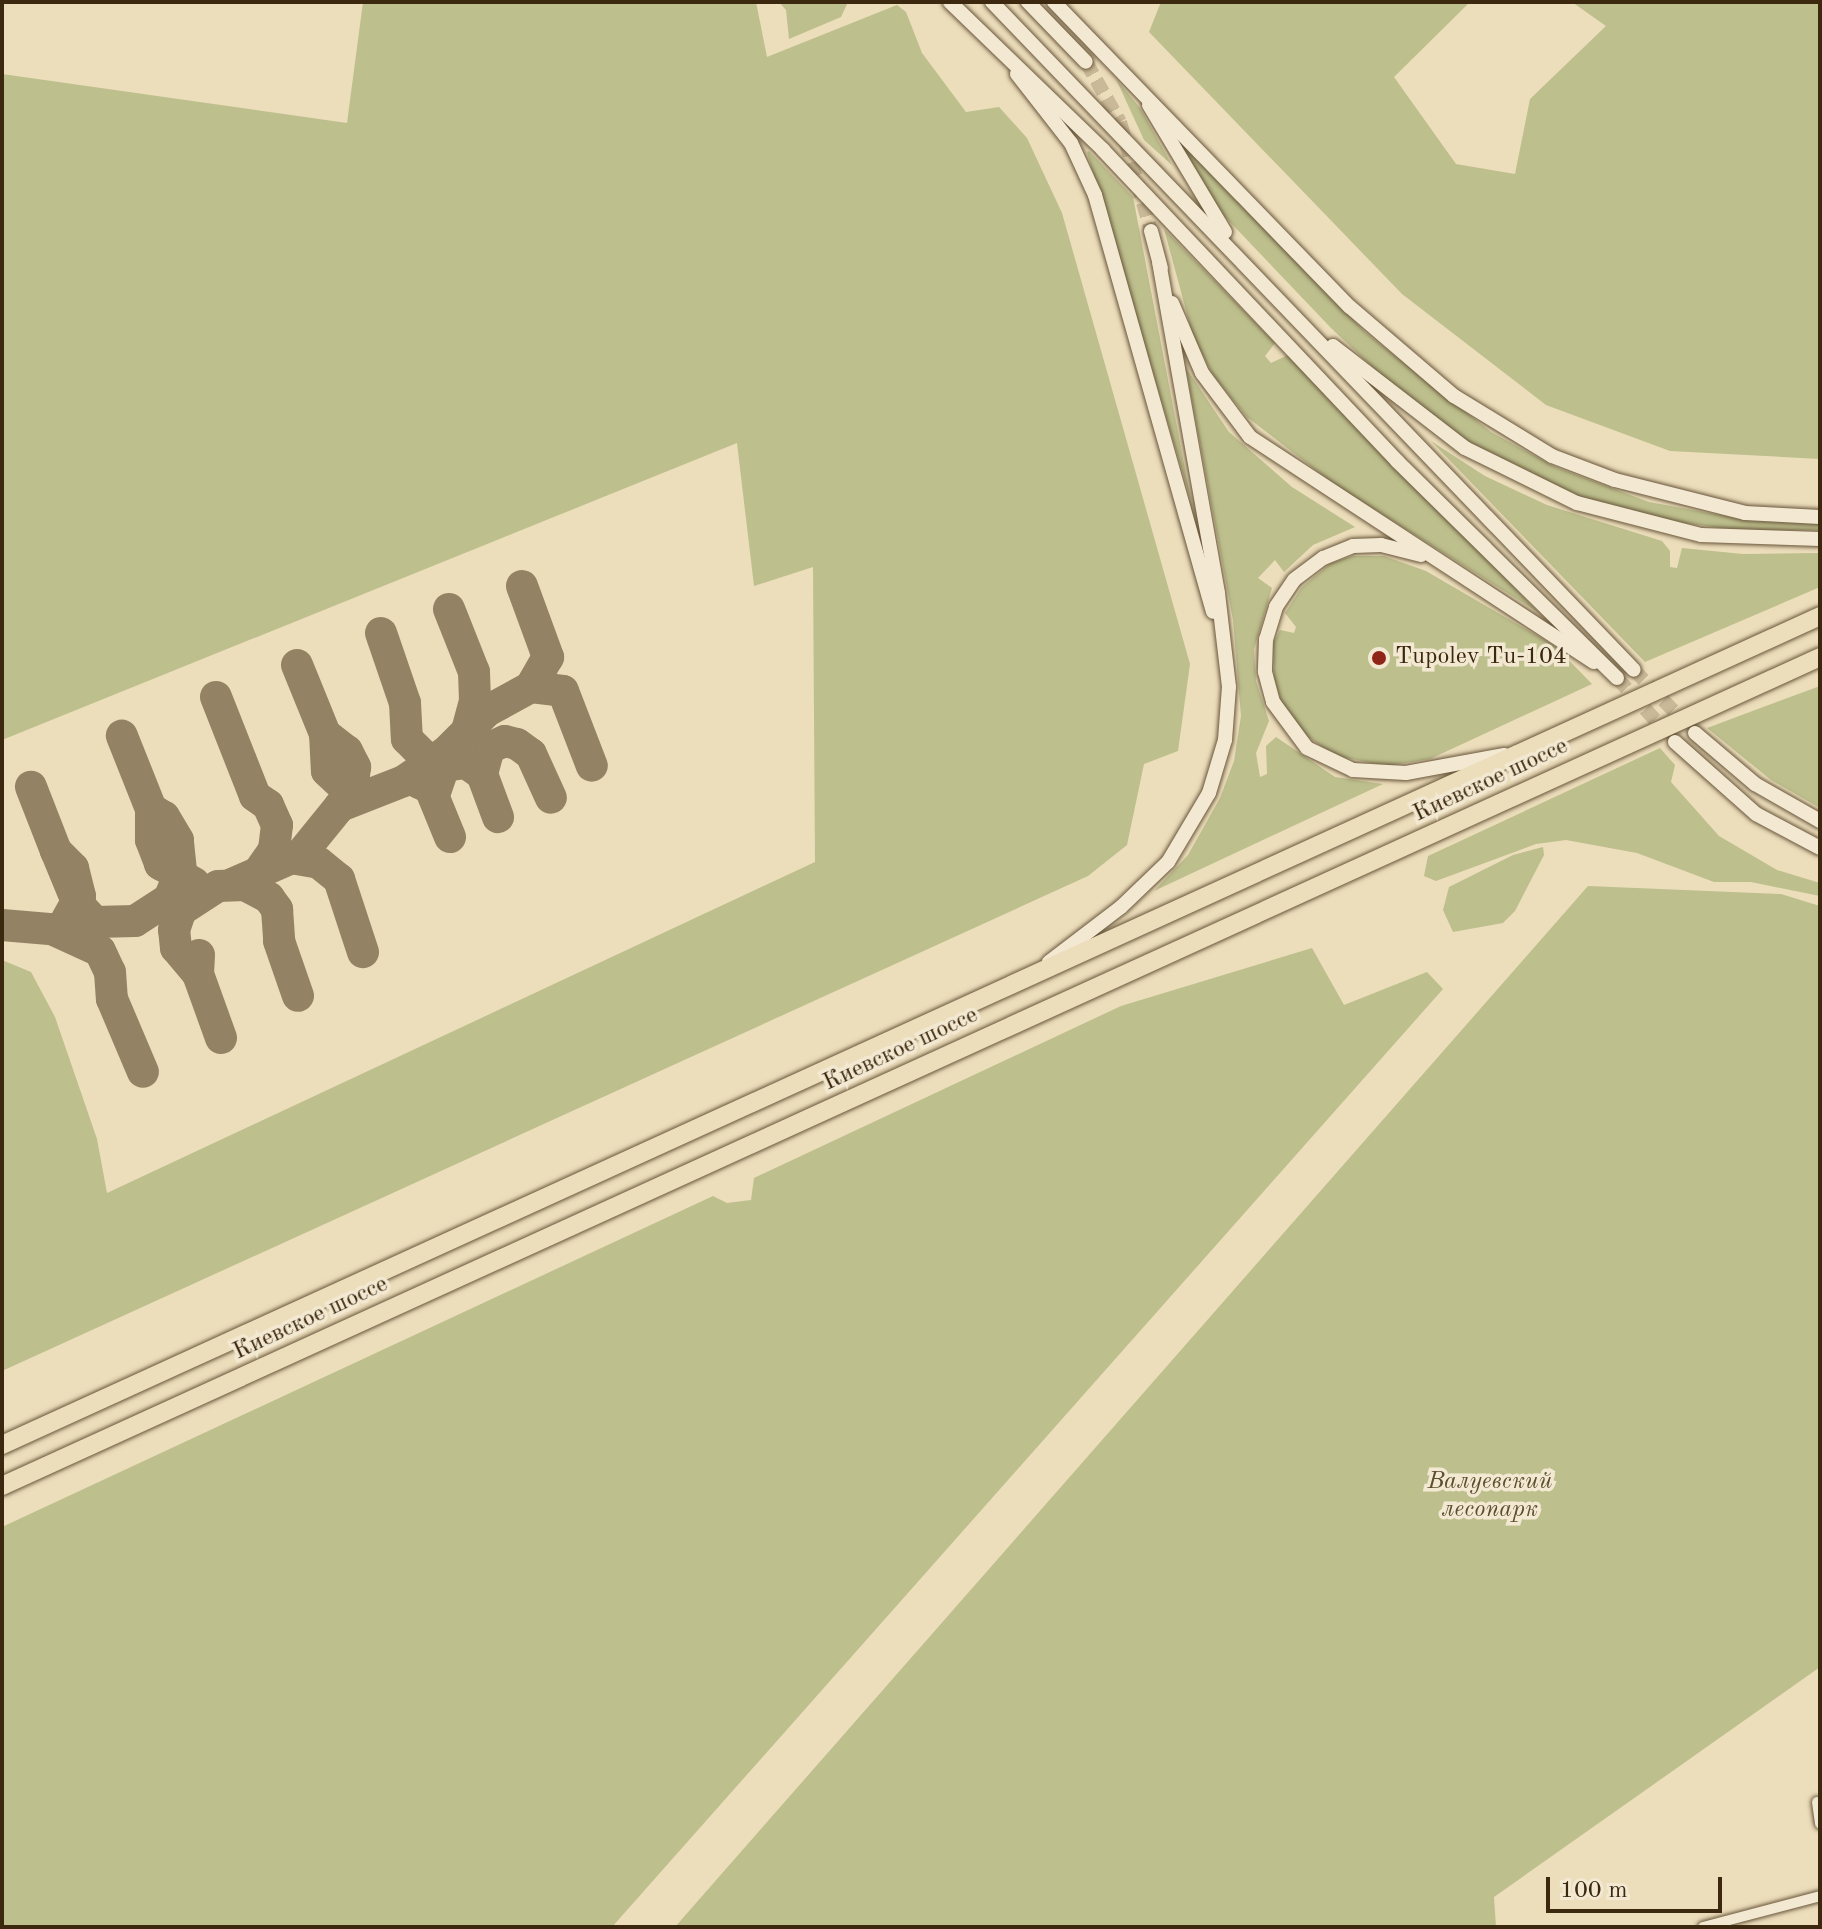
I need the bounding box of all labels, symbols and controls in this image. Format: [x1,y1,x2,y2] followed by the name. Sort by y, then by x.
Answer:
[1395,644,1567,672] place label: Tupolev Tu-104
[1370,649,1388,667] marker: Tupolev Tu-104
[1409,733,1573,829] street label: Киевское шоссе
[819,1002,983,1098] street label: Киевское шоссе
[229,1271,393,1367] street label: Киевское шоссе
[1427,1469,1553,1525] park label: Валуевский лесопарк
[1550,1861,1726,1911] scale bar
[1560,1879,1628,1903] text: 100 m

